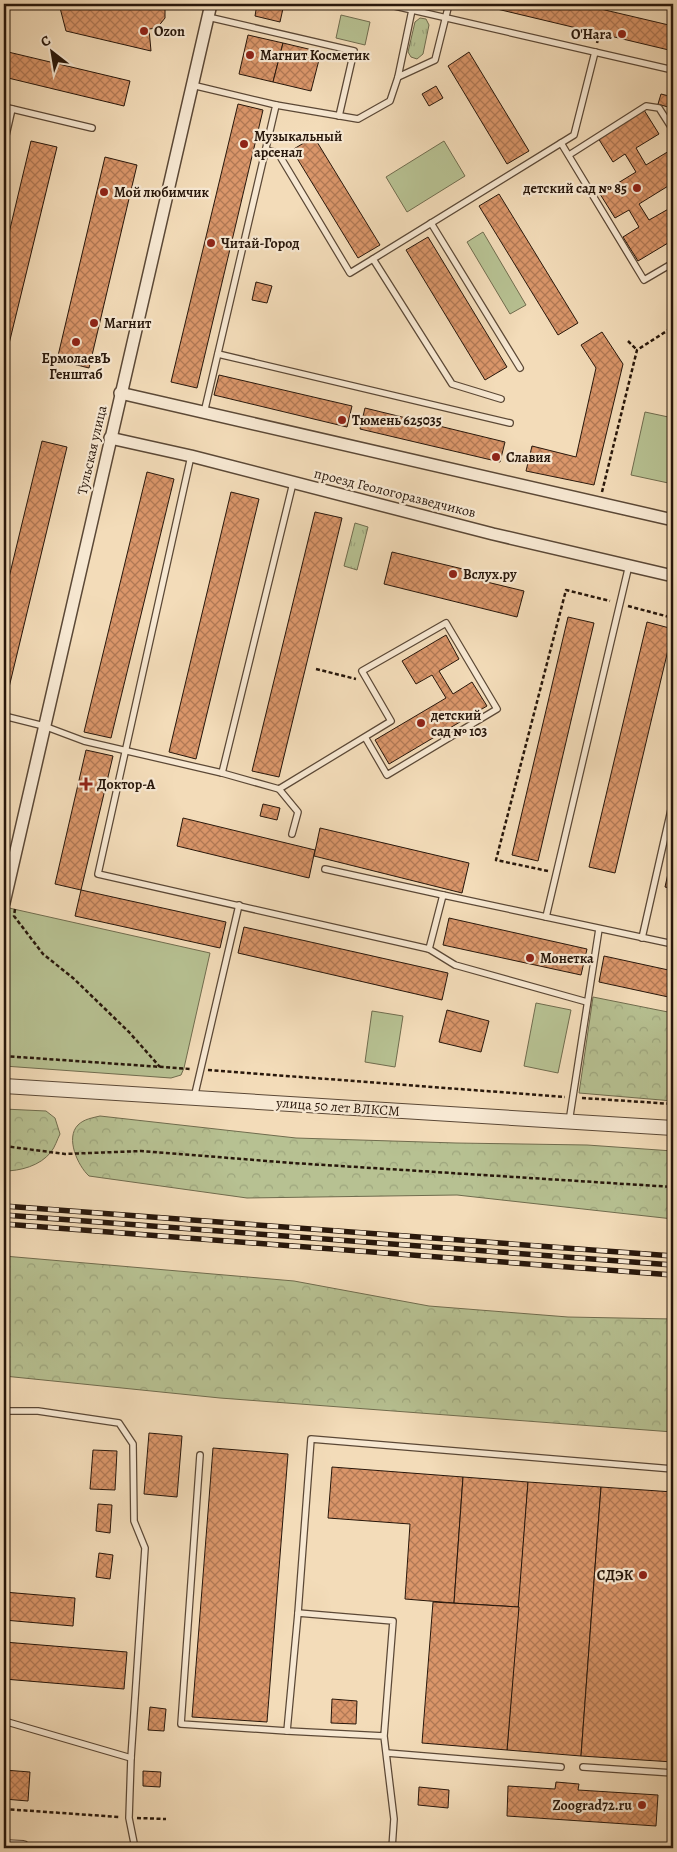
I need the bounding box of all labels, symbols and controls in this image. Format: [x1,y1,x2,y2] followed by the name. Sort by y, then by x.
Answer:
[154,22,185,41] place label: Ozon
[138,25,150,37] marker: Ozon
[571,25,612,44] place label: O'Hara
[28,28,78,78] north arrow
[616,28,628,40] marker: O'Hara
[37,31,54,52] text: С
[260,46,370,65] place label: Магнит Косметик
[244,49,256,61] marker: Магнит Косметик
[254,127,342,162] place label: Музыкальный арсенал
[238,138,250,150] marker: Музыкальный арсенал
[522,179,627,198] place label: детский сад № 85
[631,182,643,194] marker: детский сад № 85
[114,183,210,202] place label: Мой любимчик
[98,186,110,198] marker: Мой любимчик
[221,234,299,253] place label: Читай-Город
[205,237,217,249] marker: Читай-Город
[104,314,152,333] place label: Магнит
[88,317,100,329] marker: Магнит
[70,336,82,348] marker: ЕрмолаевЪ Генштаб
[42,349,111,384] place label: ЕрмолаевЪ Генштаб
[72,403,112,497] street label: Тульская улица
[352,411,442,430] place label: Тюмень 625035
[336,414,348,426] marker: Тюмень 625035
[506,448,551,467] place label: Славия
[490,451,502,463] marker: Славия
[312,464,478,522] street label: проезд Геологоразведчиков
[463,565,517,584] place label: Вслух.ру
[447,568,459,580] marker: Вслух.ру
[430,706,487,741] place label: детский сад № 103
[415,717,427,729] marker: детский сад № 103
[97,775,155,794] place label: Доктор-А
[79,777,93,791] marker: Доктор-А
[540,949,594,968] place label: Монетка
[524,952,536,964] marker: Монетка
[275,1093,401,1121] street label: улица 50 лет ВЛКСМ
[597,1566,634,1585] place label: СДЭК
[637,1569,649,1581] marker: СДЭК
[553,1796,632,1815] place label: Zoograd72.ru
[636,1799,648,1811] marker: Zoograd72.ru

